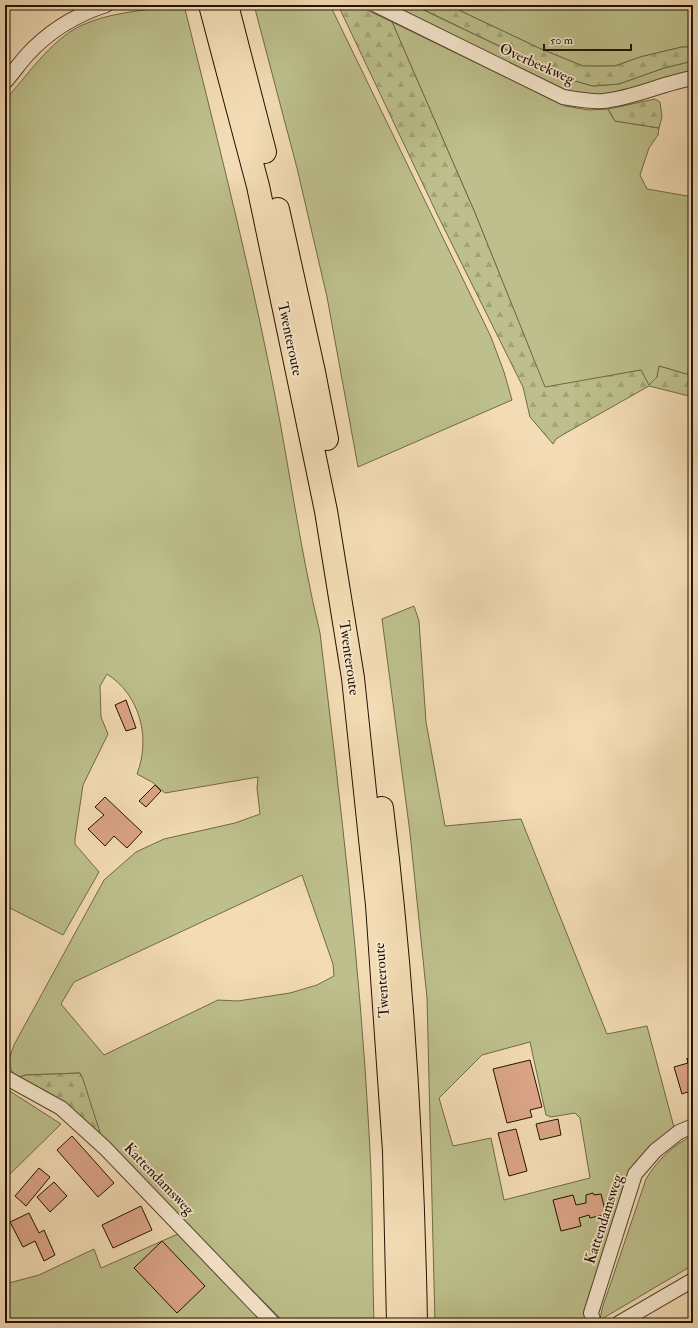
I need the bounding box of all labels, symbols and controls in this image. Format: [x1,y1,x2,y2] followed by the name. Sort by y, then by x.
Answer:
[544,26,631,52] scale bar
[550,33,574,48] text: 50 m
[497,39,578,89] street label: Overbeekweg
[273,300,307,378] street label: Twenteroute
[334,619,364,697] street label: Twenteroute
[370,942,394,1018] street label: Twenteroute
[120,1139,199,1220] street label: Kattendamsweg
[581,1171,628,1266] street label: Kattendamsweg

